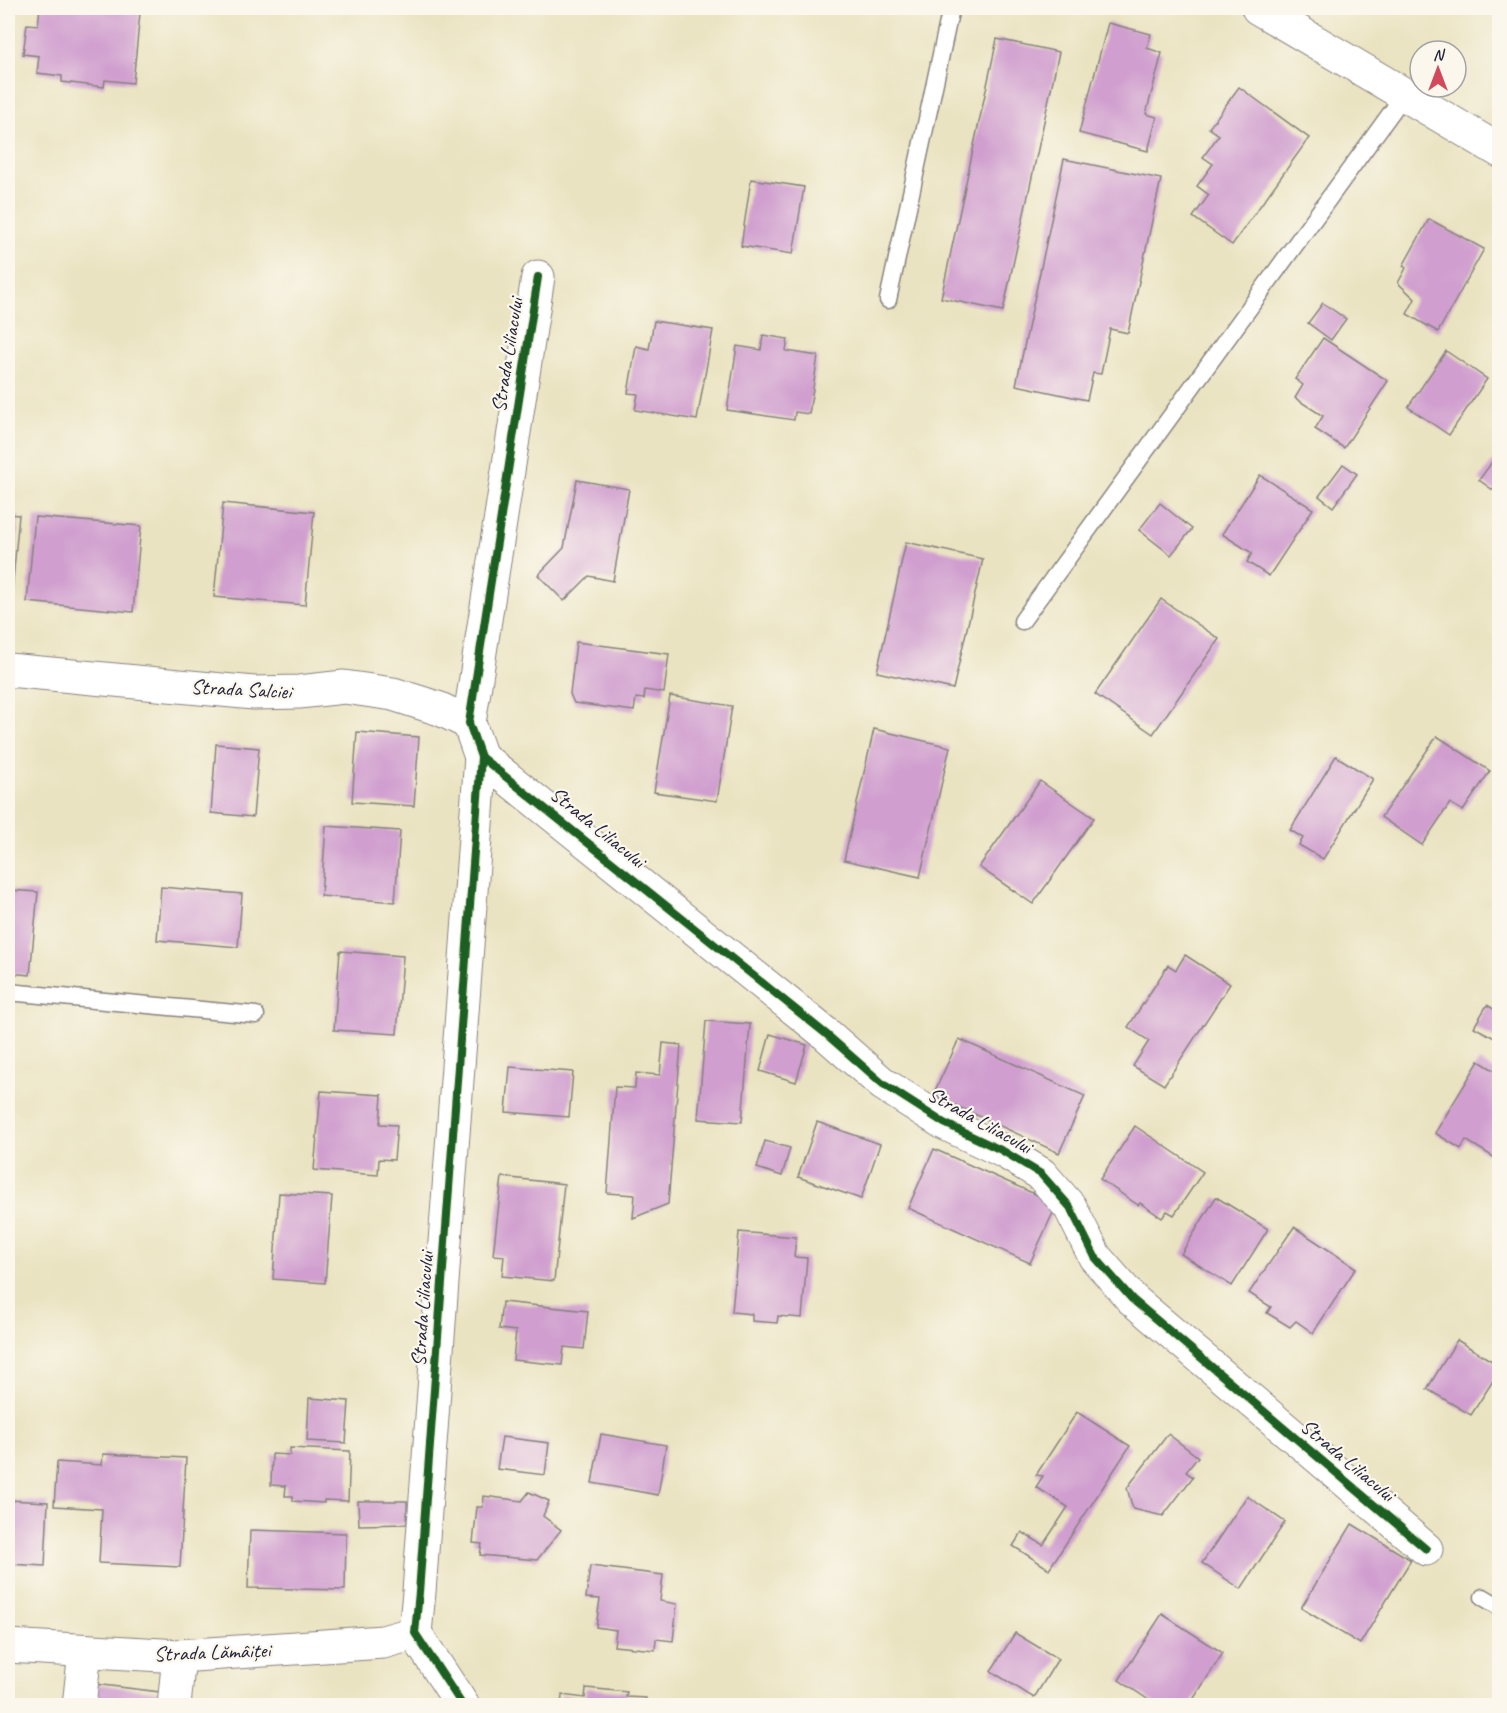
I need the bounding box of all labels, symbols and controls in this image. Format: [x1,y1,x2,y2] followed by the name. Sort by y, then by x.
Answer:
[1408,39,1468,99] north arrow
[1433,45,1446,65] text: N
[485,293,529,414] street label: Strada Liliacului
[190,673,295,705] street label: Strada Salciei
[545,781,653,875] street label: Strada Liliacului
[923,1081,1039,1161] street label: Strada Liliacului
[405,1248,439,1367] street label: Strada Liliacului
[1296,1413,1403,1509] street label: Strada Liliacului
[153,1637,274,1667] street label: Strada Lămâiței

